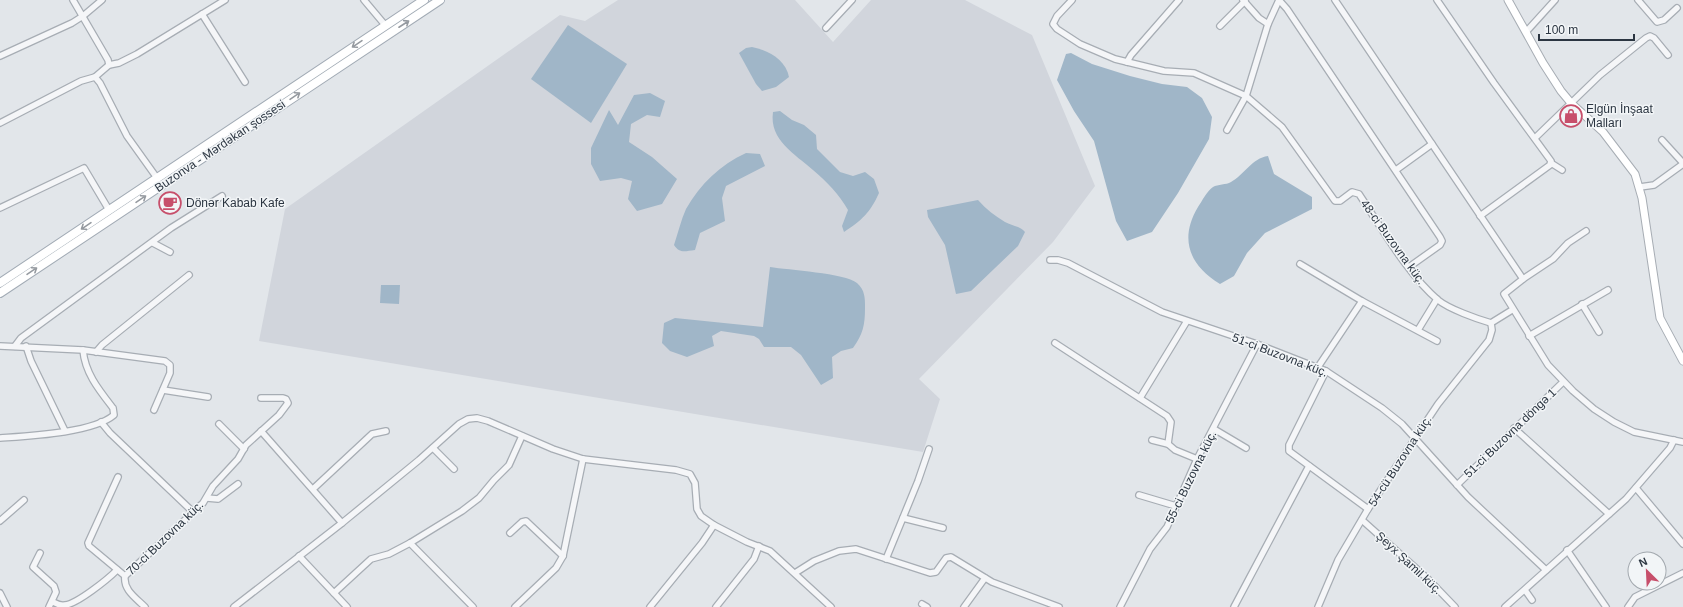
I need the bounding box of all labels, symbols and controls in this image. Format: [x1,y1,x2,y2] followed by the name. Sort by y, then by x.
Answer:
[1539,16,1634,42] scale bar
[398,20,409,28] one-way arrow
[1545,23,1578,37] text: 100 m
[351,41,363,49] one-way arrow
[289,92,300,100] one-way arrow
[152,97,288,195] street label: Buzonva - Mərdəkan şossesi
[1586,102,1653,130] place label: Elgün İnşaat Malları
[1558,103,1584,129] shop icon: Elgün İnşaat Malları
[157,190,183,216] cafe icon: Dönər Kabab Kafe
[135,195,146,203] one-way arrow
[186,196,285,210] place label: Dönər Kabab Kafe
[1358,197,1428,287] street label: 48-ci Buzovna küç.
[80,221,91,230] one-way arrow
[27,267,38,275] one-way arrow
[1230,330,1330,380] street label: 51-ci Buzovna küç.
[1461,385,1559,481] street label: 51-ci Buzovna döngə 1
[1365,413,1435,509] street label: 54-cü Buzovna küç.
[1162,428,1220,526] street label: 55-ci Buzovna küç.
[124,498,206,578] street label: 70-ci Buzovna küç.
[1373,529,1445,597] street label: Şeyx Şamil küç.
[1627,551,1667,591] north arrow
[1637,555,1649,569] text: N

